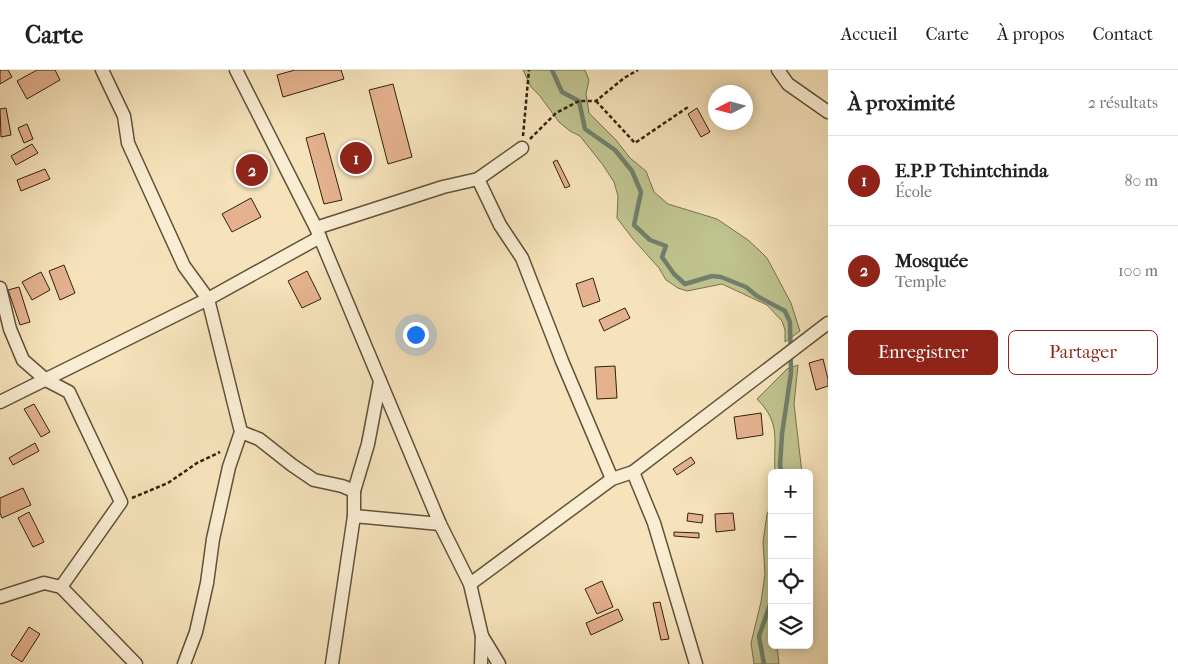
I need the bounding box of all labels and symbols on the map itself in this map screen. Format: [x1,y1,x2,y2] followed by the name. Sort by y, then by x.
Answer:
[708,85,753,130] north arrow
[340,139,372,177] pin: 1
[236,151,268,189] pin: 2
[403,322,429,348] your location

